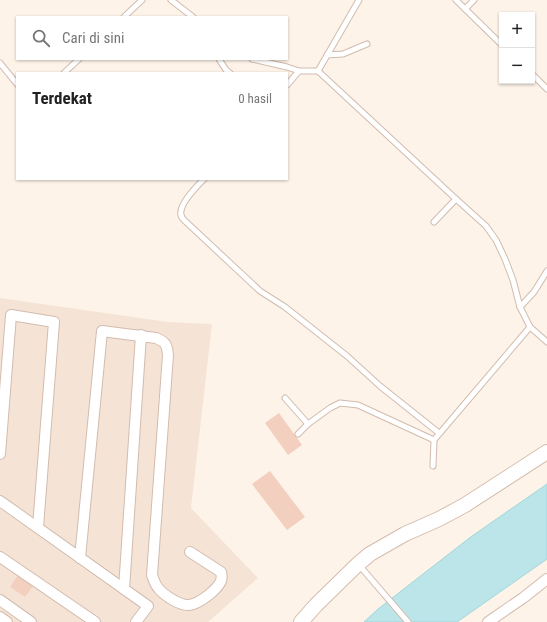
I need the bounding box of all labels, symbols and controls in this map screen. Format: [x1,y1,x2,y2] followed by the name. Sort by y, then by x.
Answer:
[499,12,535,84] map controls
[499,12,535,48] button: +
[16,16,288,60] search box
[30,27,52,49] icon: search
[62,29,124,47] text: Cari di sini
[499,48,535,84] button: −
[32,88,92,108] text: Terdekat
[238,91,272,106] text: 0 hasil

